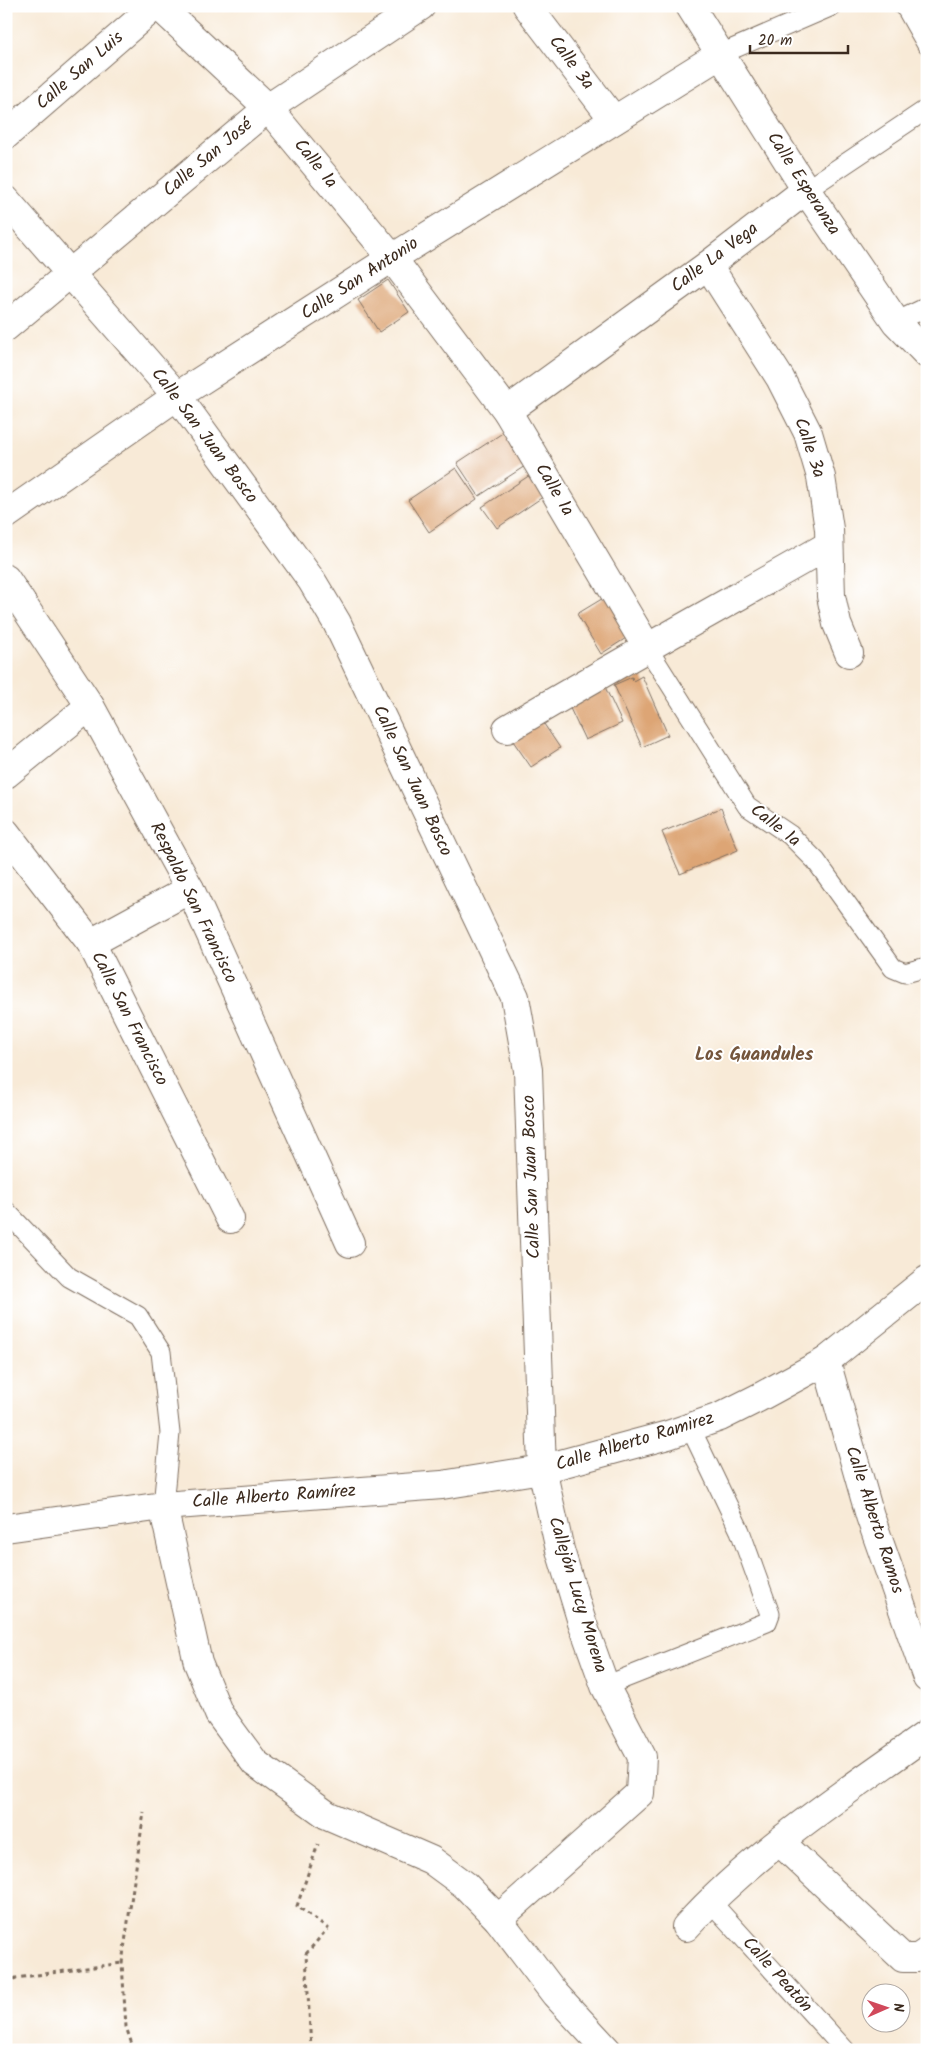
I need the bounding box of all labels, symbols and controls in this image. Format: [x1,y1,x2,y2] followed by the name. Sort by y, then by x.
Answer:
[750,22,848,54] scale bar
[29,24,131,118] street label: Calle San Luis
[541,29,601,97] street label: Calle 3a
[758,29,792,53] text: 20 m
[156,111,260,205] street label: Calle San José
[759,126,847,242] street label: Calle Esperanza
[286,133,344,195] street label: Calle 1a
[665,215,765,301] street label: Calle La Vega
[295,230,425,328] street label: Calle San Antonio
[143,362,265,510] street label: Calle San Juan Bosco
[785,414,833,482] street label: Calle 3a
[527,458,581,522] street label: Calle 1a
[364,701,460,861] street label: Calle San Juan Bosco
[743,797,807,855] street label: Calle 1a
[141,817,245,989] street label: Respaldo San Francisco
[83,947,175,1091] street label: Calle San Francisco
[695,1040,813,1070] district label: Los Guandules
[515,1095,549,1259] street label: Calle San Juan Bosco
[552,1404,718,1480] street label: Calle Alberto Ramirez
[836,1442,912,1598] street label: Calle Alberto Ramos
[191,1477,357,1517] street label: Calle Alberto Ramírez
[539,1513,615,1677] street label: Callejón Lucy Morena
[735,1930,819,2020] street label: Calle Peatón
[860,1984,910,2034] north arrow
[887,2003,909,2013] text: N

